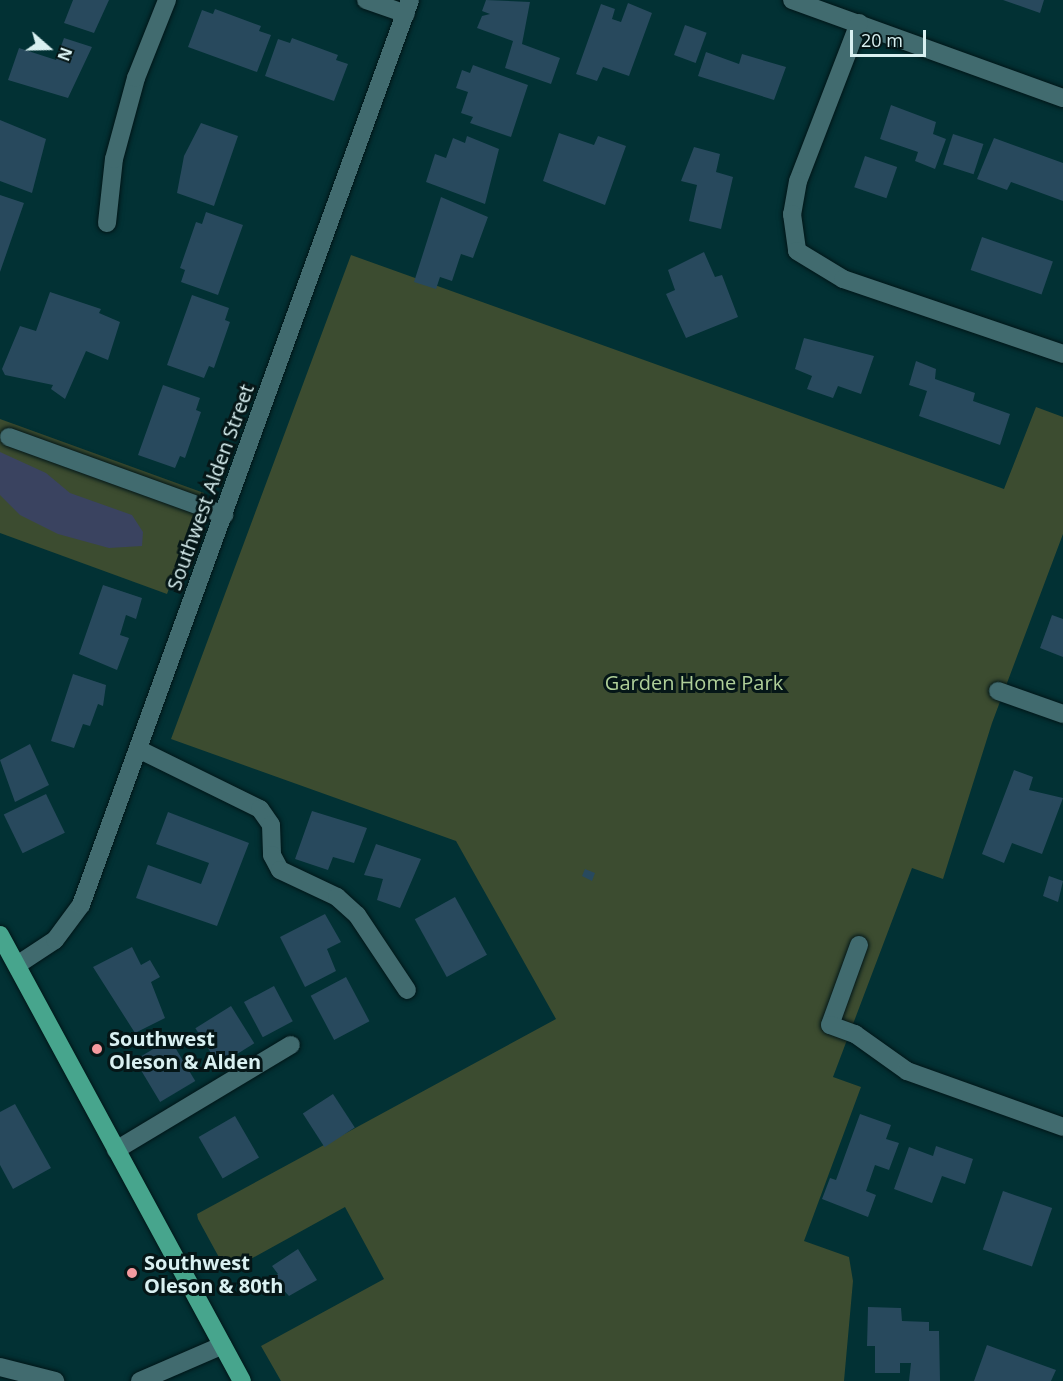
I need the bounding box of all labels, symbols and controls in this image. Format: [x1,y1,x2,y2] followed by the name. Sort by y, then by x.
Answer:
[18,18,78,78] north arrow
[853,18,930,56] scale bar
[861,28,903,52] text: 20 m
[52,44,77,64] text: N
[161,381,259,593] street label: Southwest Alden Street
[605,670,783,694] park label: Garden Home Park
[109,1026,261,1073] place label: Southwest Oleson & Alden
[90,1042,104,1056] marker: Southwest Oleson & Alden
[144,1250,283,1297] place label: Southwest Oleson & 80th
[125,1266,139,1280] marker: Southwest Oleson & 80th

